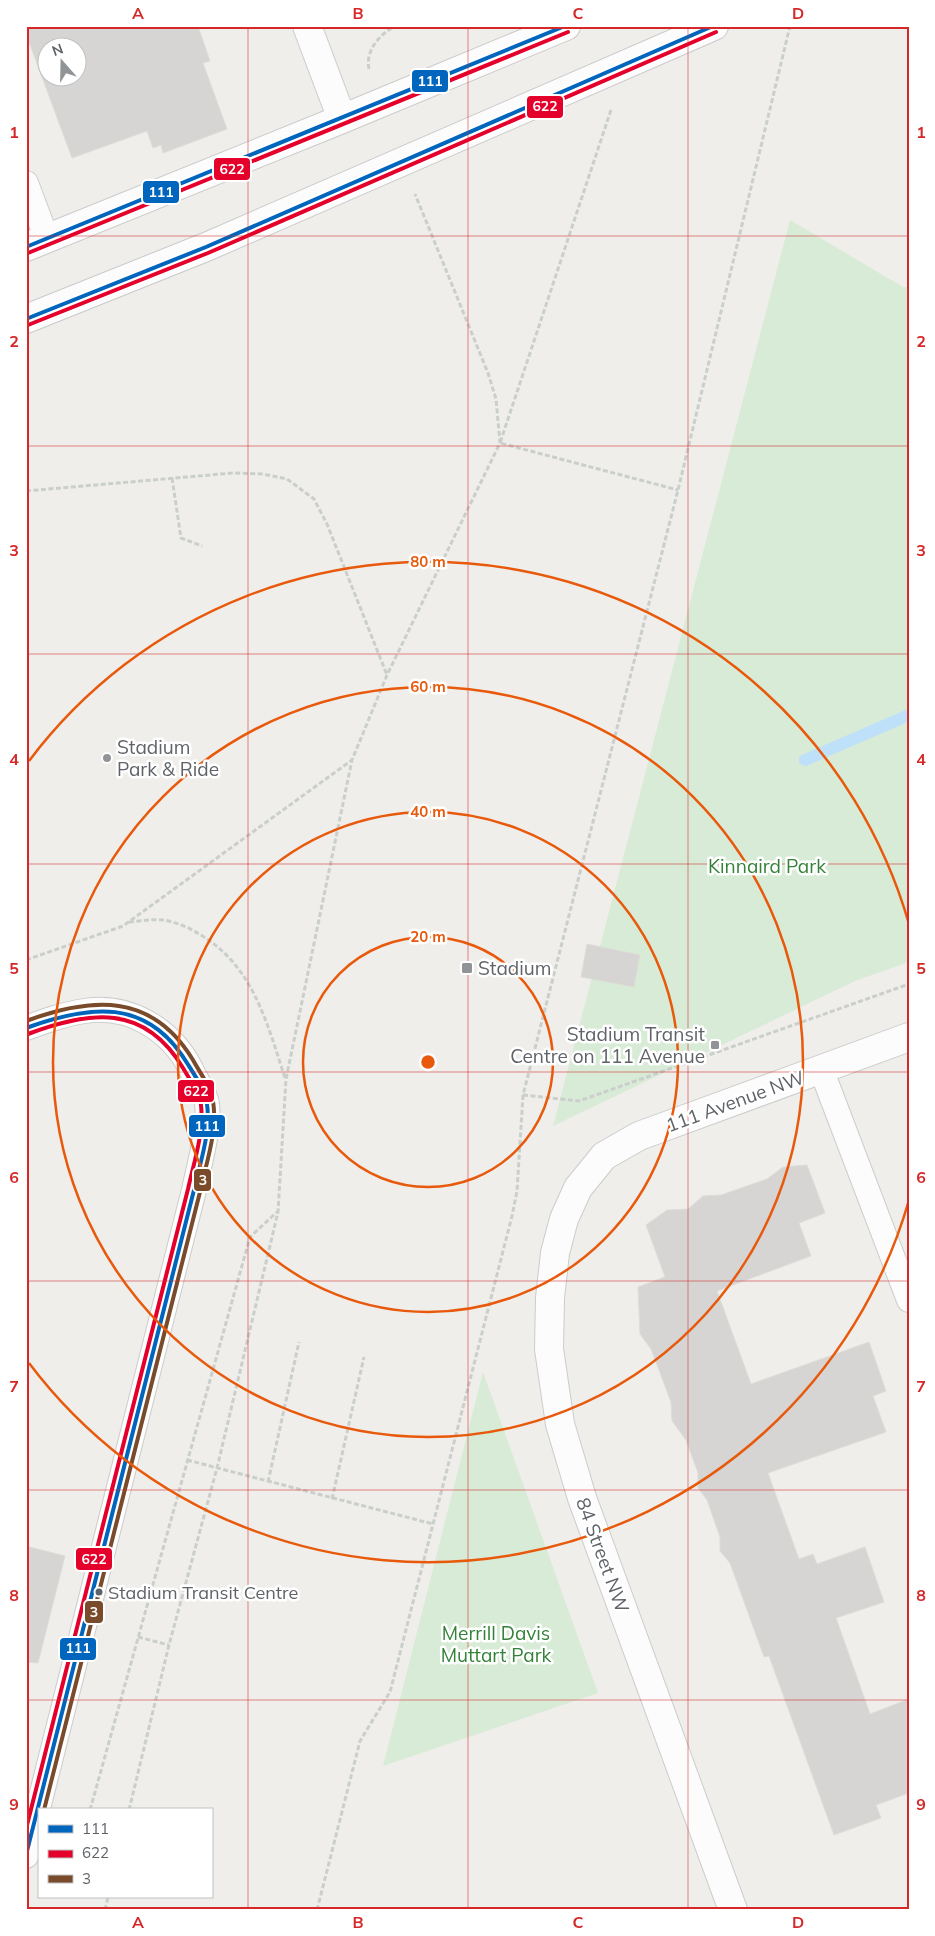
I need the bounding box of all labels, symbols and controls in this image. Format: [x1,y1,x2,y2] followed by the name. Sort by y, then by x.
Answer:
[132,3,144,23] text: A
[352,3,364,23] text: B
[573,3,584,23] text: C
[792,3,804,23] text: D
[38,38,88,88] north arrow
[50,40,66,60] text: N
[411,69,449,93] line badge: 111
[417,72,443,90] text: 111
[526,95,564,119] line badge: 622
[532,97,558,115] text: 622
[9,122,19,142] text: 1
[916,122,926,142] text: 1
[213,157,251,181] line badge: 622
[219,160,245,178] text: 622
[142,180,180,204] line badge: 111
[148,183,174,201] text: 111
[9,331,19,351] text: 2
[916,331,926,351] text: 2
[9,540,19,560] text: 3
[916,540,926,560] text: 3
[410,552,446,571] text: 80 m
[410,677,446,696] text: 60 m
[117,735,219,781] place label: Stadium Park & Ride
[9,749,19,769] text: 4
[916,749,926,769] text: 4
[101,752,113,764] marker: Stadium Park & Ride
[410,802,446,821] text: 40 m
[708,854,826,878] park label: Kinnaird Park
[410,927,446,946] text: 20 m
[478,956,551,980] place label: Stadium
[9,958,19,978] text: 5
[916,958,926,978] text: 5
[460,961,474,975] marker: Stadium
[510,1022,705,1068] place label: Stadium Transit Centre on 111 Avenue
[709,1039,721,1051] marker: Stadium Transit Centre on 111 Avenue
[419,1053,437,1071] centre of rings
[662,1065,808,1137] street label: 111 Avenue NW
[177,1079,215,1103] line badge: 622
[183,1082,209,1100] text: 622
[188,1114,226,1138] line badge: 111
[194,1117,220,1135] text: 111
[9,1167,19,1187] text: 6
[916,1167,926,1187] text: 6
[193,1168,212,1192] line badge: 3
[199,1171,207,1189] text: 3
[9,1376,19,1396] text: 7
[916,1376,926,1396] text: 7
[571,1494,635,1616] street label: 84 Street NW
[75,1547,113,1571] line badge: 622
[81,1550,107,1568] text: 622
[108,1581,298,1604] place label: Stadium Transit Centre
[9,1585,19,1605] text: 8
[916,1585,926,1605] text: 8
[94,1587,104,1597] marker: Stadium Transit Centre
[84,1600,104,1624] line badge: 3
[90,1603,98,1621] text: 3
[441,1621,552,1667] park label: Merrill Davis Muttart Park
[59,1637,97,1661] line badge: 111
[65,1639,91,1657] text: 111
[9,1794,19,1814] text: 9
[916,1794,926,1814] text: 9
[38,1808,212,1898] legend
[82,1819,109,1838] text: 111
[82,1843,109,1862] text: 622
[82,1869,91,1888] text: 3
[132,1912,144,1932] text: A
[352,1912,364,1932] text: B
[573,1912,584,1932] text: C
[792,1912,804,1932] text: D

